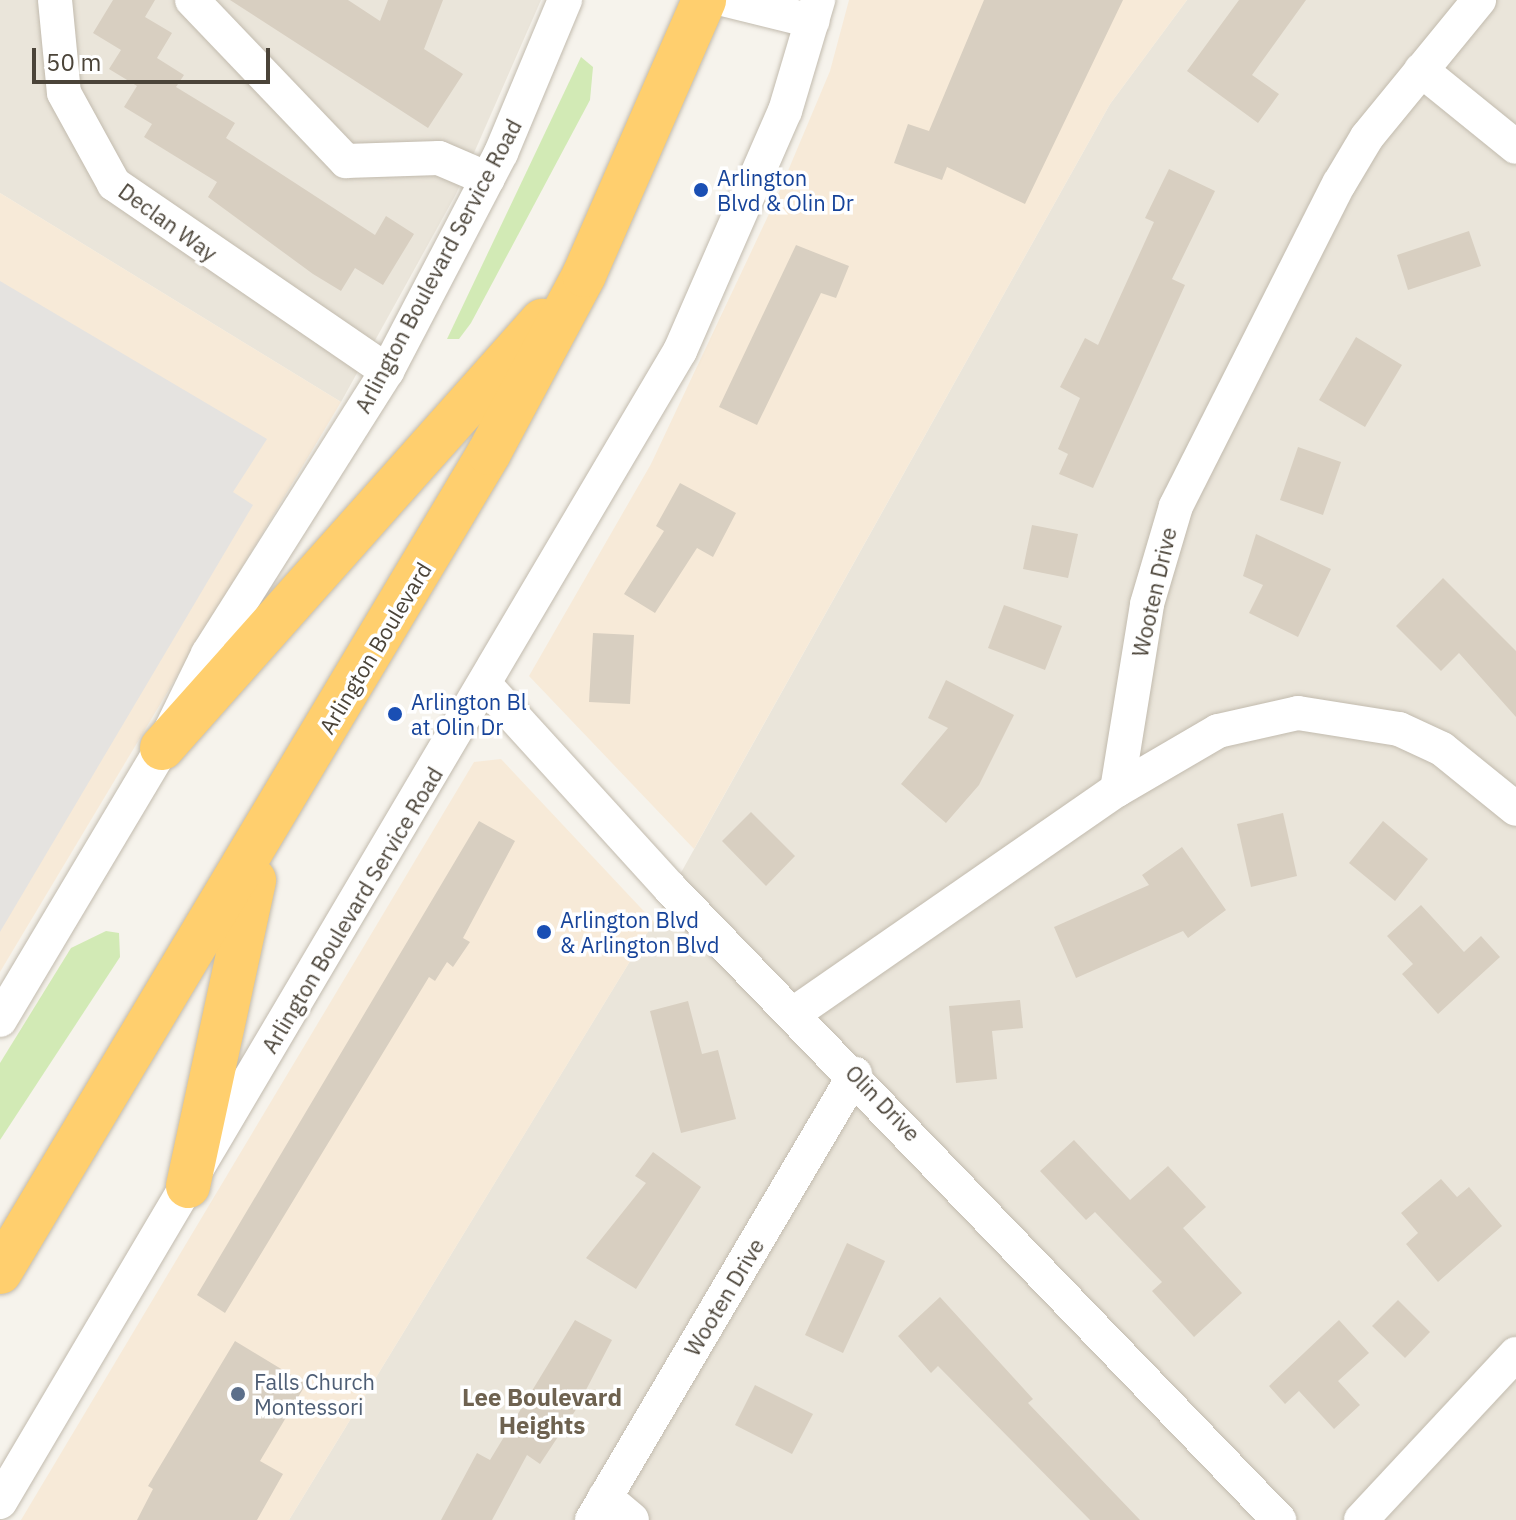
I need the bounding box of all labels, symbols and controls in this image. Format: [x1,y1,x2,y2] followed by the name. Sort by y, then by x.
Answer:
[36,32,274,82] scale bar
[46,46,101,78] text: 50 m
[349,115,527,417] street label: Arlington Boulevard Service Road
[717,164,854,216] place label: Arlington Blvd & Olin Dr
[114,177,222,267] street label: Declan Way
[692,181,710,199] marker: Arlington Blvd & Olin Dr
[1126,525,1182,659] street label: Wooten Drive
[313,557,437,739] street label: Arlington Boulevard
[411,688,527,740] place label: Arlington Bl at Olin Dr
[386,705,404,723] marker: Arlington Bl at Olin Dr
[256,762,448,1058] street label: Arlington Boulevard Service Road
[560,906,719,958] place label: Arlington Blvd & Arlington Blvd
[535,923,553,941] marker: Arlington Blvd & Arlington Blvd
[840,1059,926,1147] street label: Olin Drive
[679,1233,769,1361] street label: Wooten Drive
[254,1368,375,1420] place label: Falls Church Montessori
[462,1384,622,1440] district label: Lee Boulevard Heights
[229,1385,247,1403] marker: Falls Church Montessori

